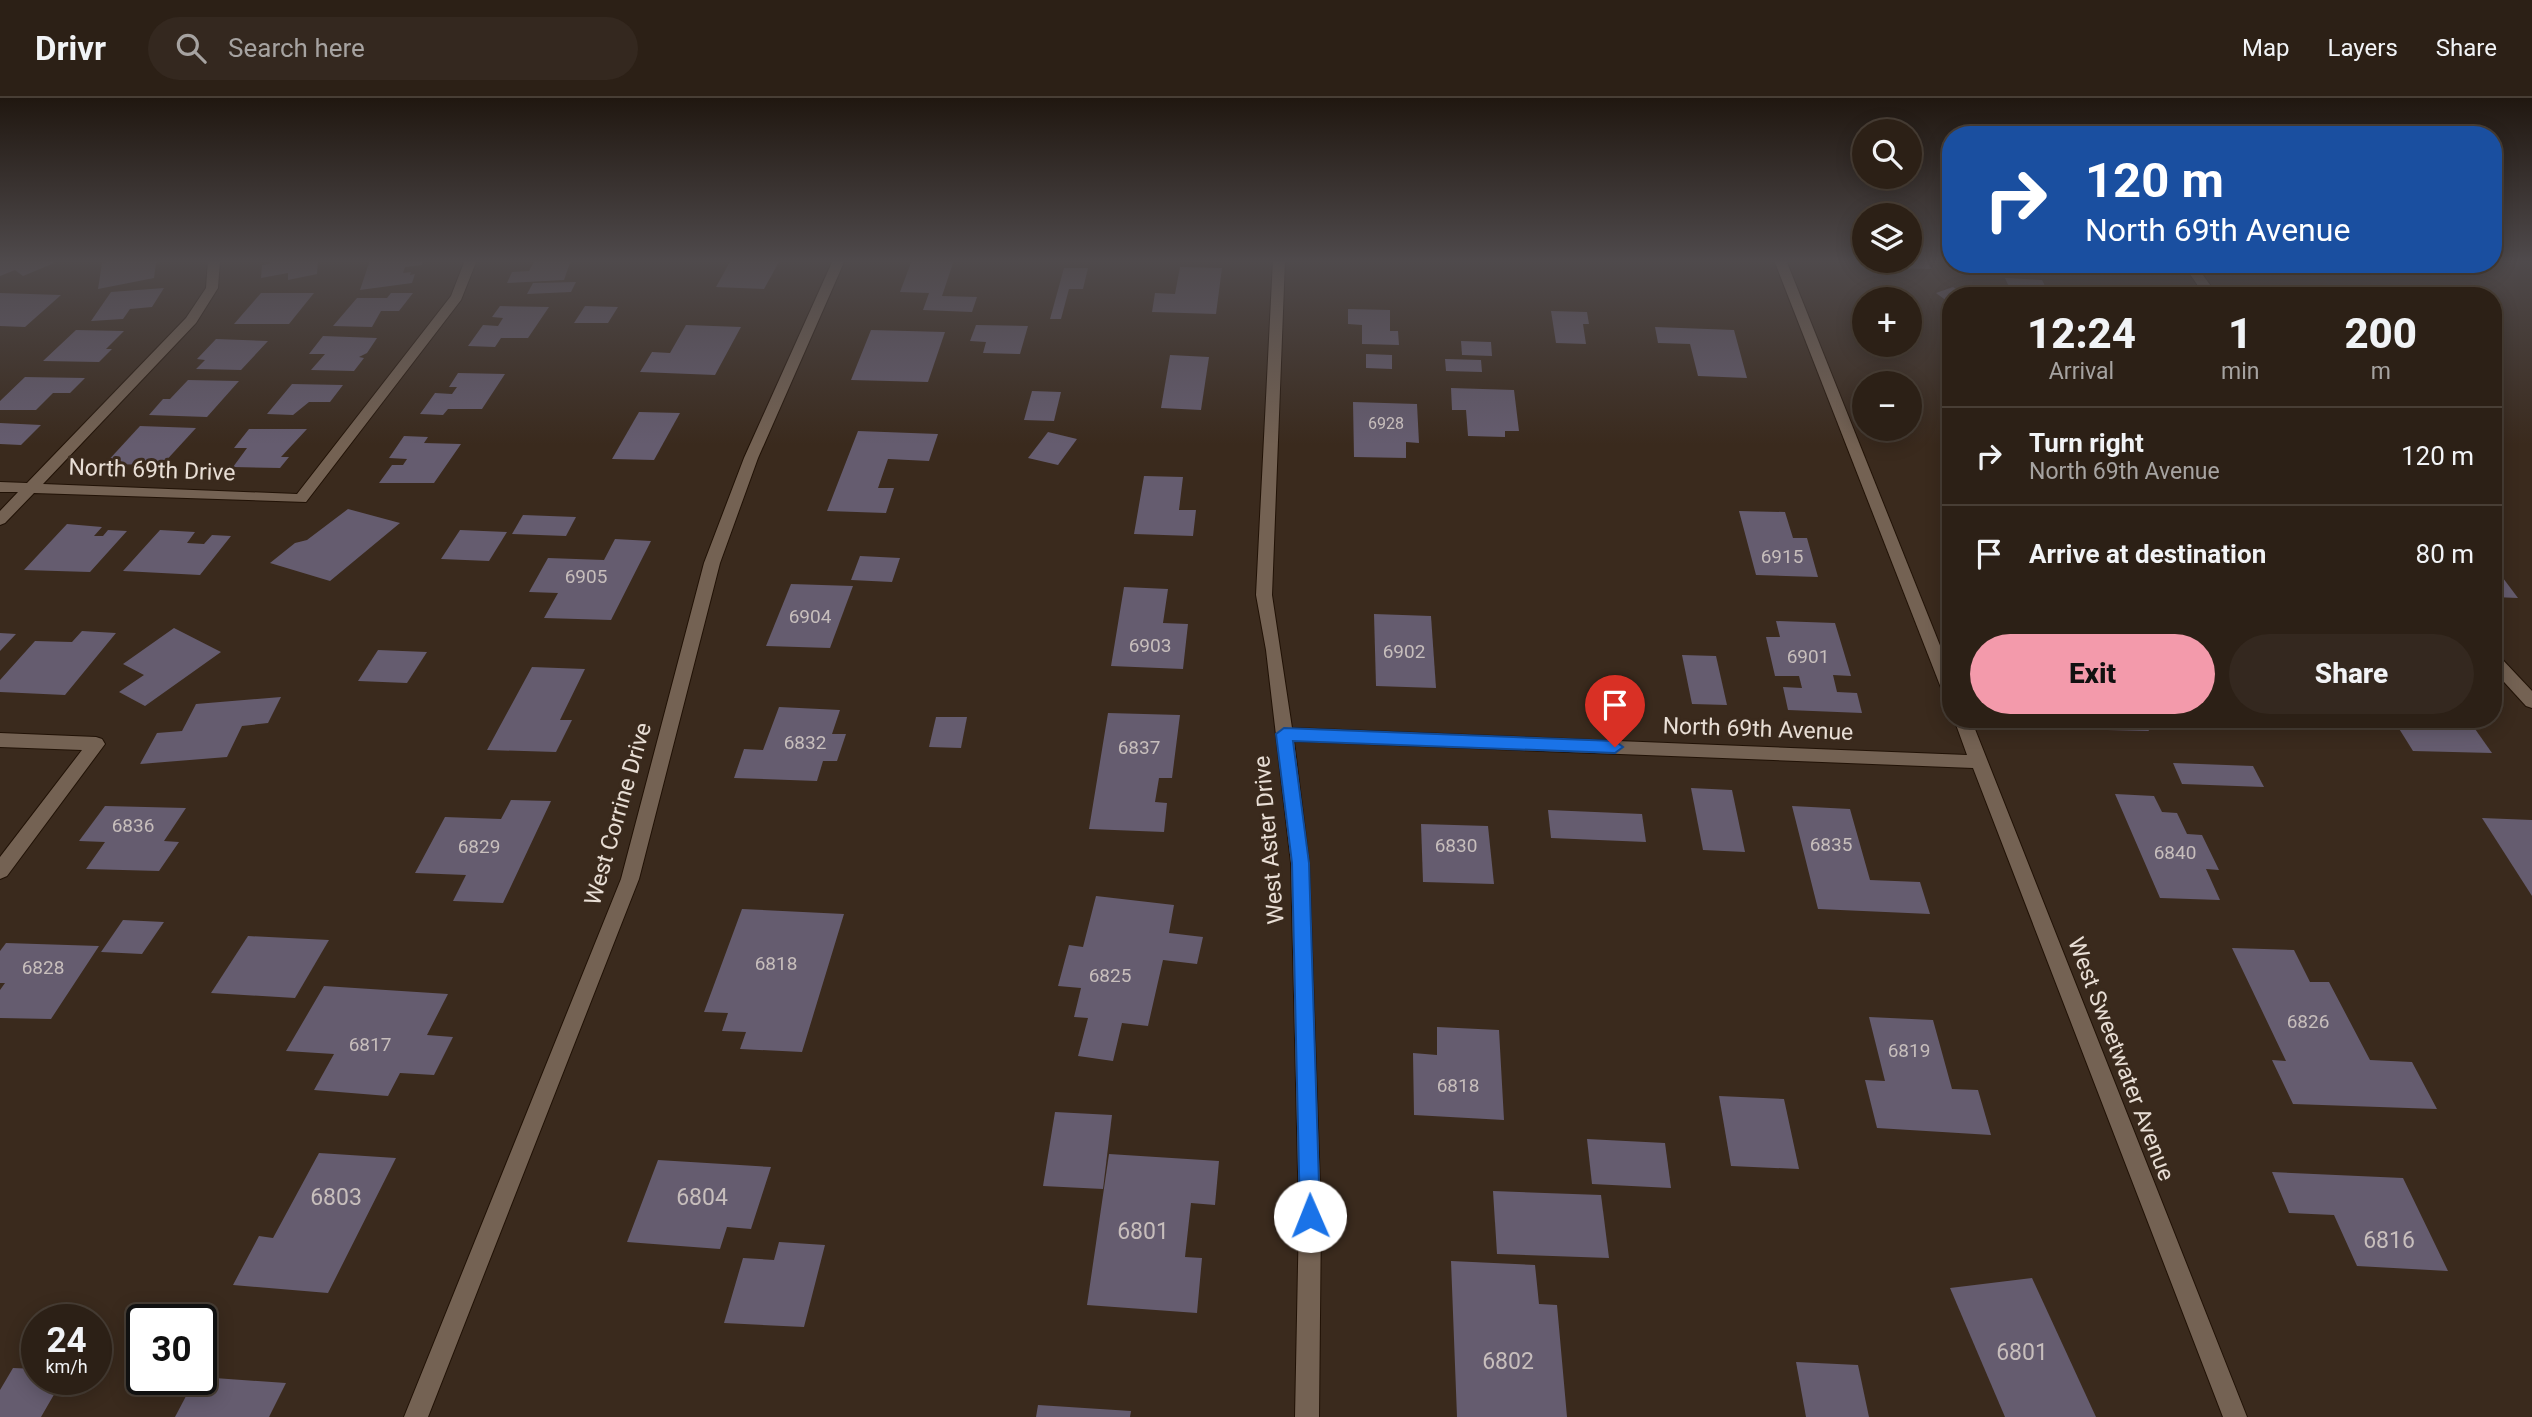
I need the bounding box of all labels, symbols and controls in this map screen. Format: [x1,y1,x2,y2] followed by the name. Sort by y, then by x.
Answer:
[148,17,638,80] search box
[35,29,106,68] text: Drivr
[172,29,210,67] icon: search
[228,33,365,63] text: Search here
[2242,34,2290,62] text: Map
[2328,34,2398,62] text: Layers
[2436,34,2497,62] text: Share
[1852,119,1922,441] map controls
[1852,119,1922,189] button: search
[2085,152,2224,209] text: 120 m
[1970,154,2061,245] icon: right
[1852,203,1922,273] button: layers
[2085,211,2350,249] text: North 69th Avenue
[1852,287,1922,357] button: +
[2027,309,2136,358] text: 12:24
[2228,309,2252,358] text: 1
[2344,309,2417,358] text: 200
[2049,358,2114,385] text: Arrival
[2221,358,2259,385] text: min
[2371,358,2391,385] text: m
[1852,371,1922,441] button: −
[1368,414,1404,433] house number: 6928
[2029,428,2144,458] text: Turn right
[1970,437,2008,475] icon: right
[2401,441,2474,471] text: 120 m
[68,454,236,486] street label: North 69th Drive
[2029,458,2220,485] text: North 69th Avenue
[1970,535,2008,573] icon: arrive
[2029,539,2266,569] text: Arrive at destination
[2416,539,2474,569] text: 80 m
[1761,545,1803,568] house number: 6915
[565,565,607,588] house number: 6905
[789,605,832,628] house number: 6904
[1129,634,1171,657] house number: 6903
[1970,634,2215,714] button: Exit
[2229,634,2474,714] button: Share
[1383,640,1425,663] house number: 6902
[1787,645,1829,668] house number: 6901
[1585,675,1645,747] pin
[1596,686,1634,724] icon: arrive
[1662,712,1854,746] street label: North 69th Avenue
[579,719,657,909] street label: West Corrine Drive
[784,731,826,754] house number: 6832
[1118,736,1160,759] house number: 6837
[1248,755,1290,925] street label: West Aster Drive
[112,814,154,837] house number: 6836
[1810,833,1852,856] house number: 6835
[1435,834,1477,857] house number: 6830
[458,835,500,858] house number: 6829
[2154,841,2196,864] house number: 6840
[2062,934,2180,1184] street label: West Sweetwater Avenue
[755,952,797,975] house number: 6818
[22,956,64,979] house number: 6828
[1089,964,1131,987] house number: 6825
[2287,1010,2329,1033] house number: 6826
[349,1033,391,1056] house number: 6817
[1888,1039,1930,1062] house number: 6819
[1437,1074,1479,1097] house number: 6818
[1273,1179,1347,1253] position arrow
[310,1184,362,1211] house number: 6803
[676,1184,728,1211] house number: 6804
[1117,1218,1169,1245] house number: 6801
[2363,1227,2415,1254] house number: 6816
[126,1304,217,1395] speed limit sign: 30
[46,1320,87,1361] text: 24
[1996,1339,2048,1366] house number: 6801
[1482,1348,1534,1375] house number: 6802
[45,1356,88,1377] text: km/h

